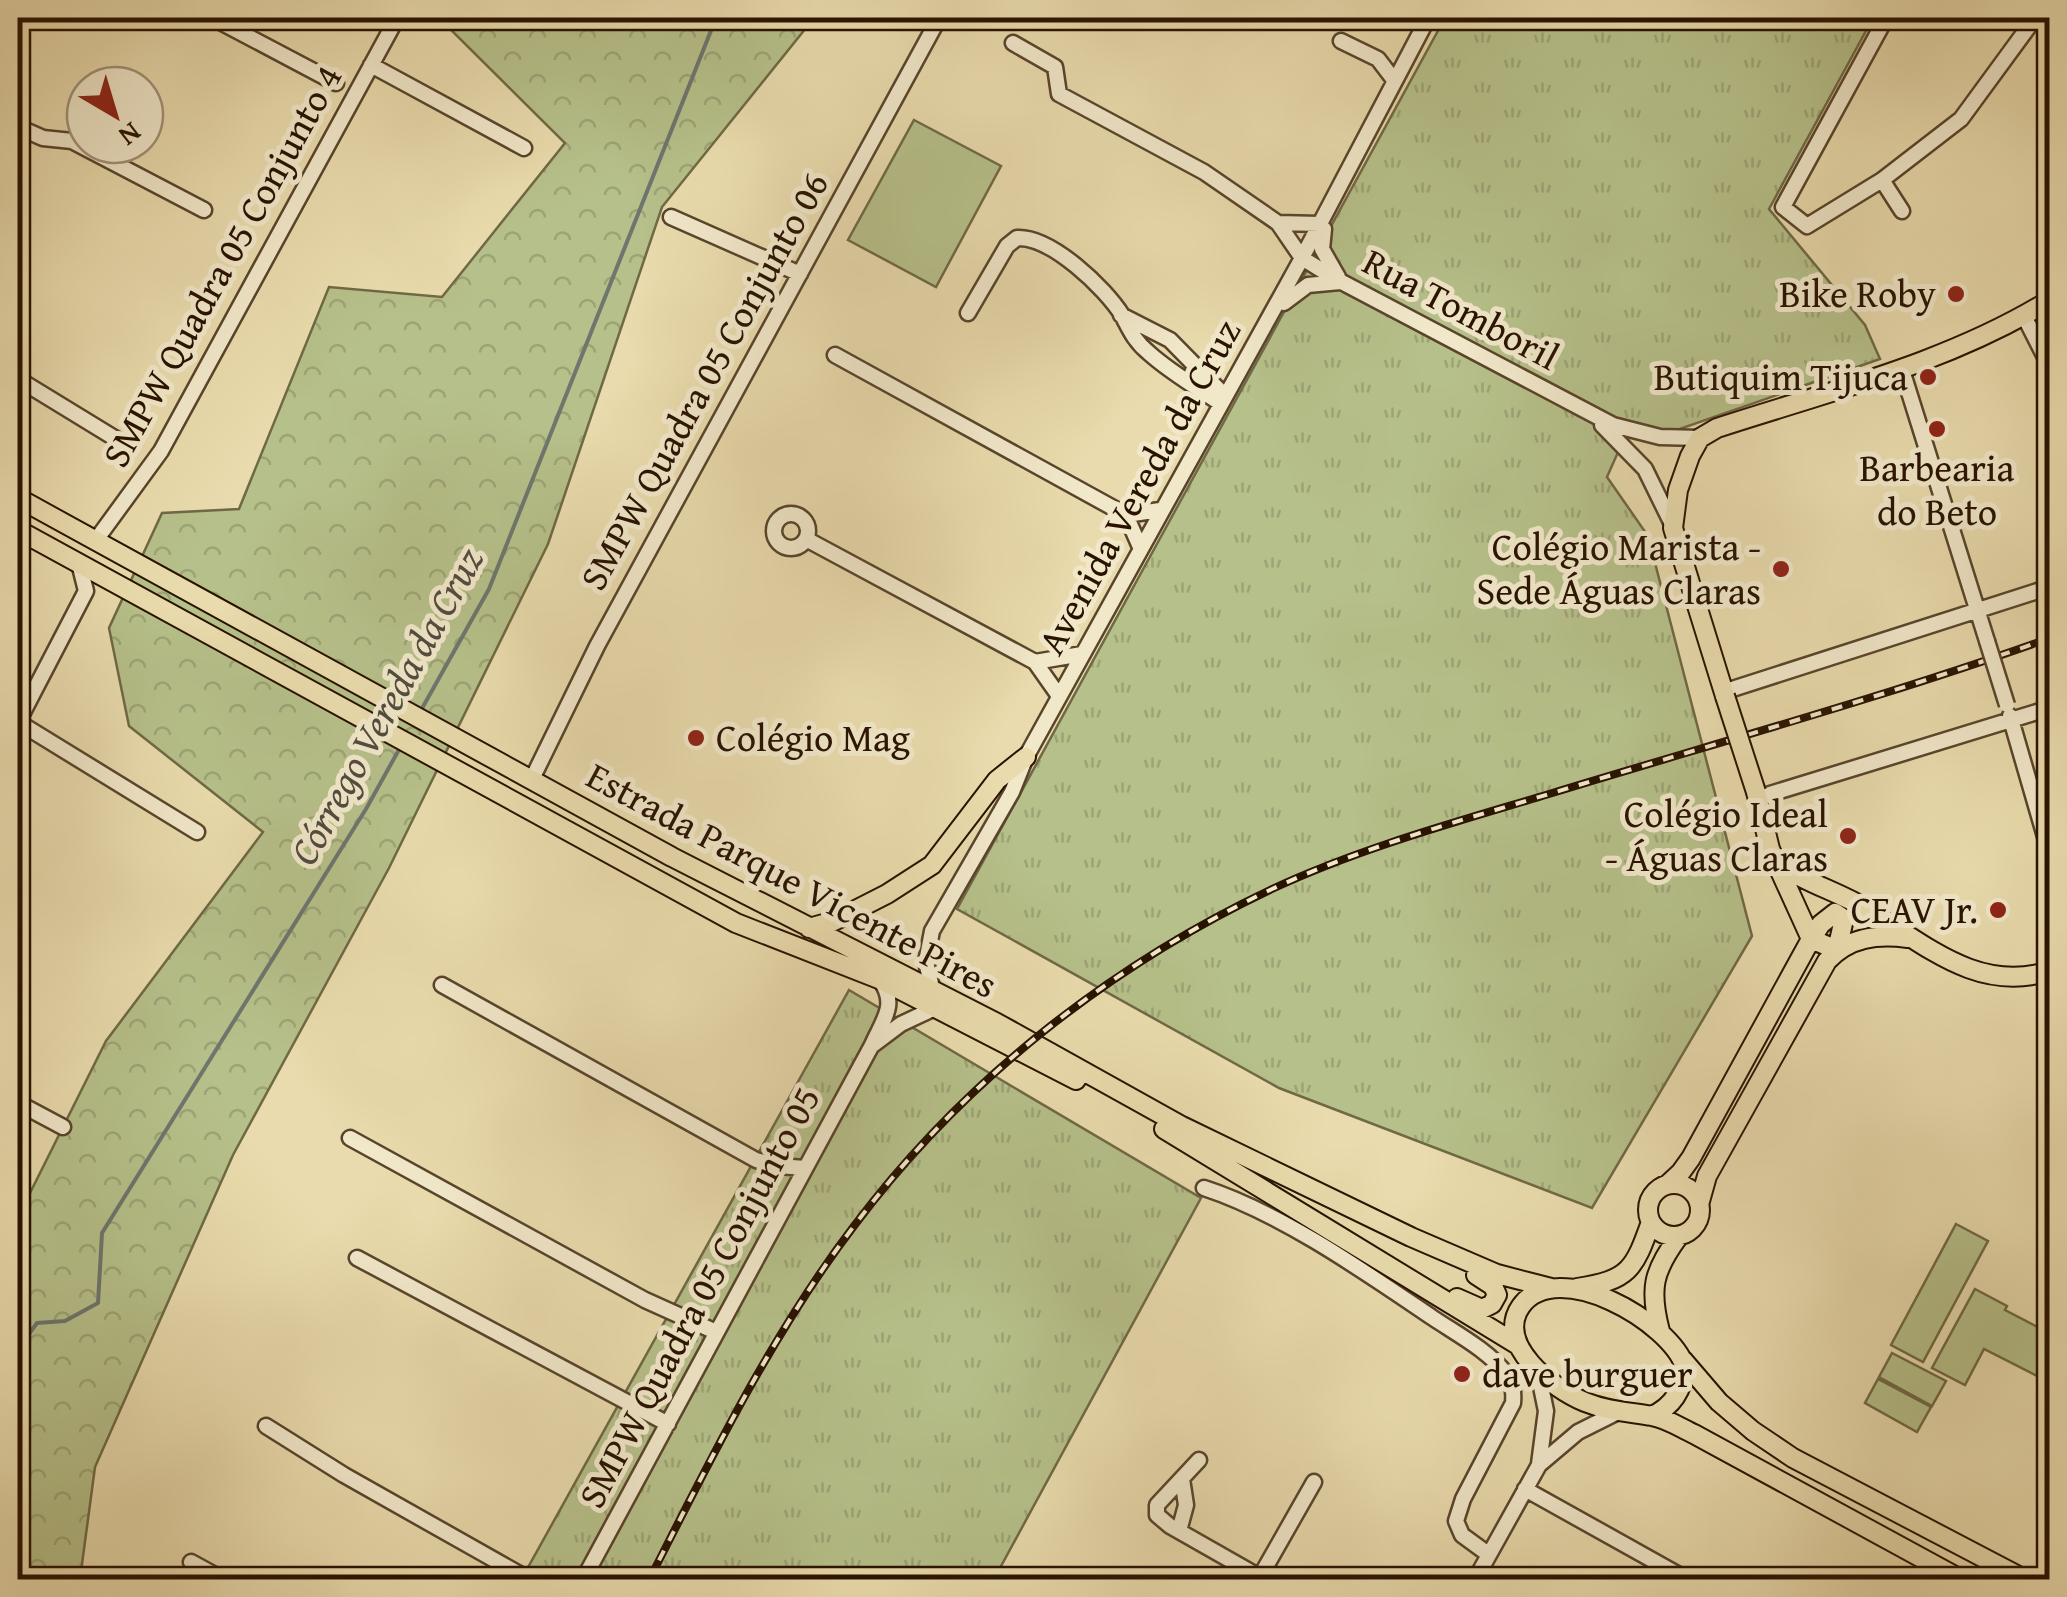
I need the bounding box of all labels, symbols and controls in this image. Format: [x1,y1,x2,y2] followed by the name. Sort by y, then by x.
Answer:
[87,54,355,477] street label: SMPW Quadra 05 Conjunto 4
[65,65,165,165] north arrow
[110,113,151,157] text: N
[565,161,842,600] street label: SMPW Quadra 05 Conjunto 06
[1353,233,1570,383] street label: Rua Tomboril
[1779,265,1936,321] place label: Bike Roby
[1945,283,1967,305] marker: Bike Roby
[1023,309,1254,664] street label: Avenida Vereda da Cruz
[1654,348,1908,404] place label: Butiquim Tijuca
[1917,366,1939,388] marker: Butiquim Tijuca
[1926,418,1948,440] marker: Barbearia do Beto
[1860,439,2014,539] place label: Barbearia do Beto
[1477,518,1761,618] place label: Colégio Marista - Sede Águas Claras
[274,535,498,875] water label: Córrego Vereda da Cruz
[1770,558,1792,580] marker: Colégio Marista - Sede Águas Claras
[716,709,910,765] place label: Colégio Mag
[685,727,707,749] marker: Colégio Mag
[577,747,1008,1011] street label: Estrada Parque Vicente Pires
[1605,785,1828,885] place label: Colégio Ideal - Águas Claras
[1837,825,1859,847] marker: Colégio Ideal - Águas Claras
[1851,881,1978,937] place label: CEAV Jr.
[1987,899,2009,921] marker: CEAV Jr.
[563,1076,833,1517] street label: SMPW Quadra 05 Conjunto 05
[1482,1345,1693,1401] place label: dave burguer
[1451,1363,1473,1385] marker: dave burguer

